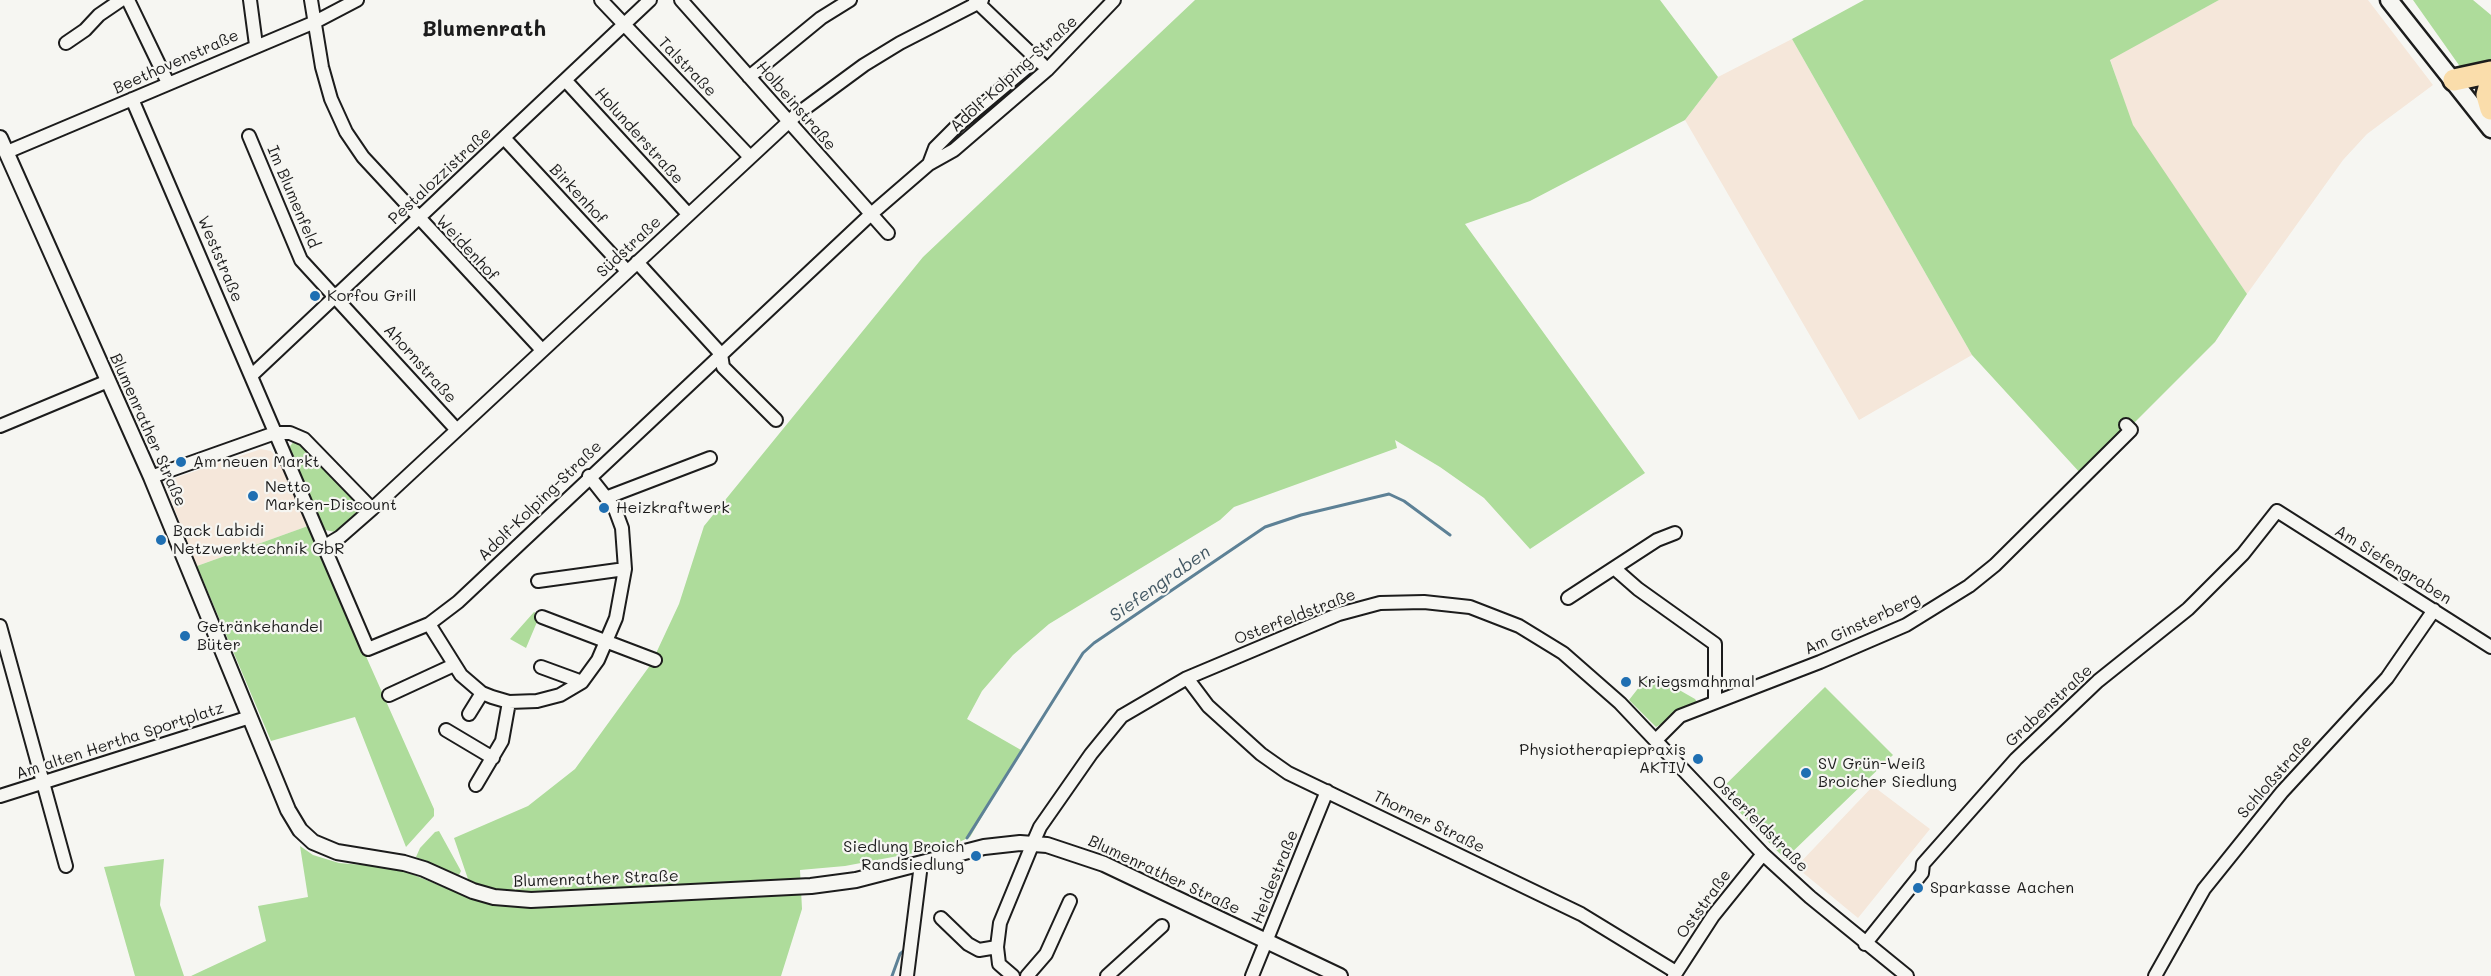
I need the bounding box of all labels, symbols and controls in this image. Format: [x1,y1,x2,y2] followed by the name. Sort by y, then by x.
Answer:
[946,12,1082,136] street label: Adolf-Kolping-Straße
[422,16,546,42] district label: Blumenrath
[110,26,242,98] street label: Beethovenstraße
[654,33,720,101] street label: Talstraße
[752,58,840,154] street label: Holbeinstraße
[591,84,687,188] street label: Holunderstraße
[385,123,495,229] street label: Pestalozzistraße
[263,143,323,251] street label: Im Blumenfeld
[545,160,611,228] street label: Birkenhof
[432,211,502,285] street label: Weidenhof
[593,212,665,282] street label: Südstraße
[193,213,247,305] street label: Weststraße
[327,286,417,306] place label: Korfou Grill
[308,289,322,303] marker: Korfou Grill
[380,321,460,407] street label: Ahornstraße
[106,351,190,509] street label: Blumenrather Straße
[474,437,606,565] street label: Adolf-Kolping-Straße
[193,452,320,472] place label: Am neuen Markt
[174,455,188,469] marker: Am neuen Markt
[265,477,397,515] place label: Netto Marken-Discount
[246,489,260,503] marker: Netto Marken-Discount
[616,498,730,518] place label: Heizkraftwerk
[597,501,611,515] marker: Heizkraftwerk
[173,521,345,559] place label: Back Labidi Netzwerktechnik GbR
[2331,521,2455,609] street label: Am Siefengraben
[154,533,168,547] marker: Back Labidi Netzwerktechnik GbR
[1105,541,1215,627] water label: Siefengraben
[1232,585,1358,649] street label: Osterfeldstraße
[1801,589,1923,659] street label: Am Ginsterberg
[197,617,323,655] place label: Getränkehandel Büter
[178,629,192,643] marker: Getränkehandel Büter
[2002,661,2096,751] street label: Grabenstraße
[1638,672,1755,692] place label: Kriegsmahnmal
[1619,675,1633,689] marker: Kriegsmahnmal
[14,698,226,784] street label: Am alten Hertha Sportplatz
[2234,731,2316,823] street label: Schloßstraße
[1519,740,1686,778] place label: Physiotherapiepraxis AKTIV
[1691,752,1705,766] marker: Physiotherapiepraxis AKTIV
[1818,754,1957,792] place label: SV Grün-Weiß Broicher Siedlung
[1799,766,1813,780] marker: SV Grün-Weiß Broicher Siedlung
[1708,772,1812,876] street label: Osterfeldstraße
[1370,787,1488,857] street label: Thorner Straße
[1248,827,1302,927] street label: Heidestraße
[1085,831,1243,919] street label: Blumenrather Straße
[843,837,964,875] place label: Siedlung Broich Randsiedlung
[969,849,983,863] marker: Siedlung Broich Randsiedlung
[1673,866,1735,942] street label: Oststraße
[513,867,679,891] street label: Blumenrather Straße
[1930,878,2074,898] place label: Sparkasse Aachen
[1911,881,1925,895] marker: Sparkasse Aachen

